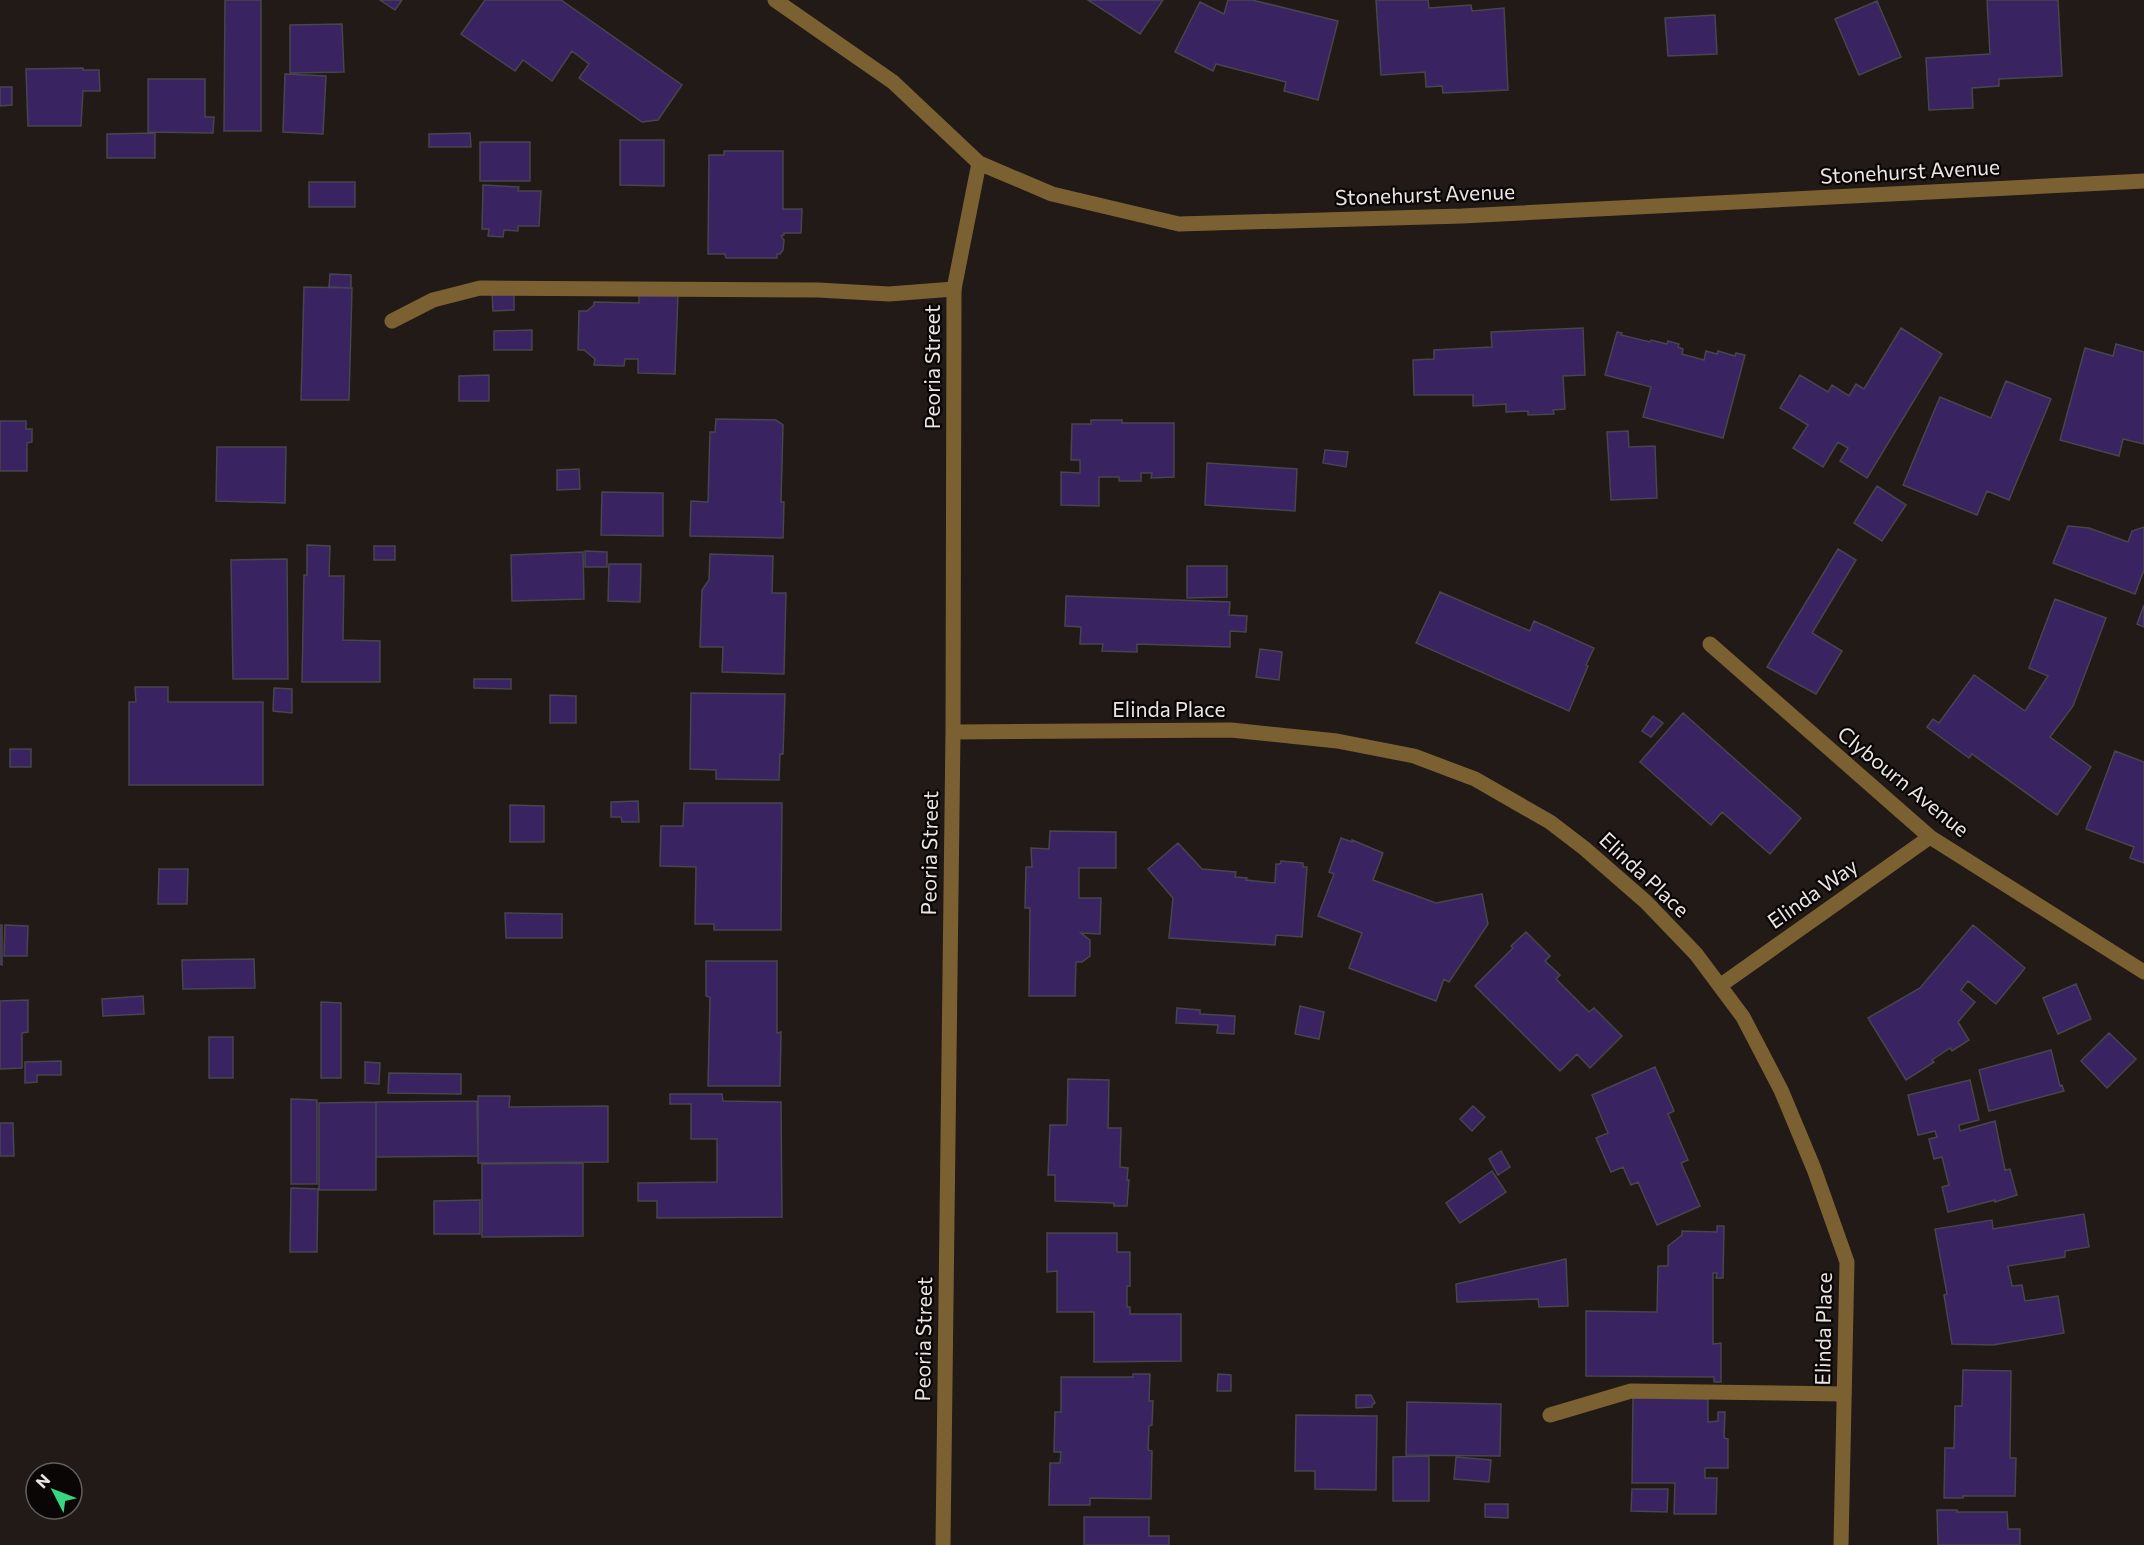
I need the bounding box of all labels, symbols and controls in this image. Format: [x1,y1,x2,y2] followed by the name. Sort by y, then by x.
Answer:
[1819,153,2001,188] street label: Stonehurst Avenue
[1334,178,1515,209] street label: Stonehurst Avenue
[919,305,944,429] street label: Peoria Street
[1112,696,1226,721] street label: Elinda Place
[1833,720,1975,841] street label: Clybourn Avenue
[915,790,942,915] street label: Peoria Street
[1595,826,1695,922] street label: Elinda Place
[1762,853,1862,933] street label: Elinda Way
[1809,1272,1836,1386] street label: Elinda Place
[909,1276,936,1401] street label: Peoria Street
[24,1461,84,1521] north arrow
[31,1470,54,1491] text: N

